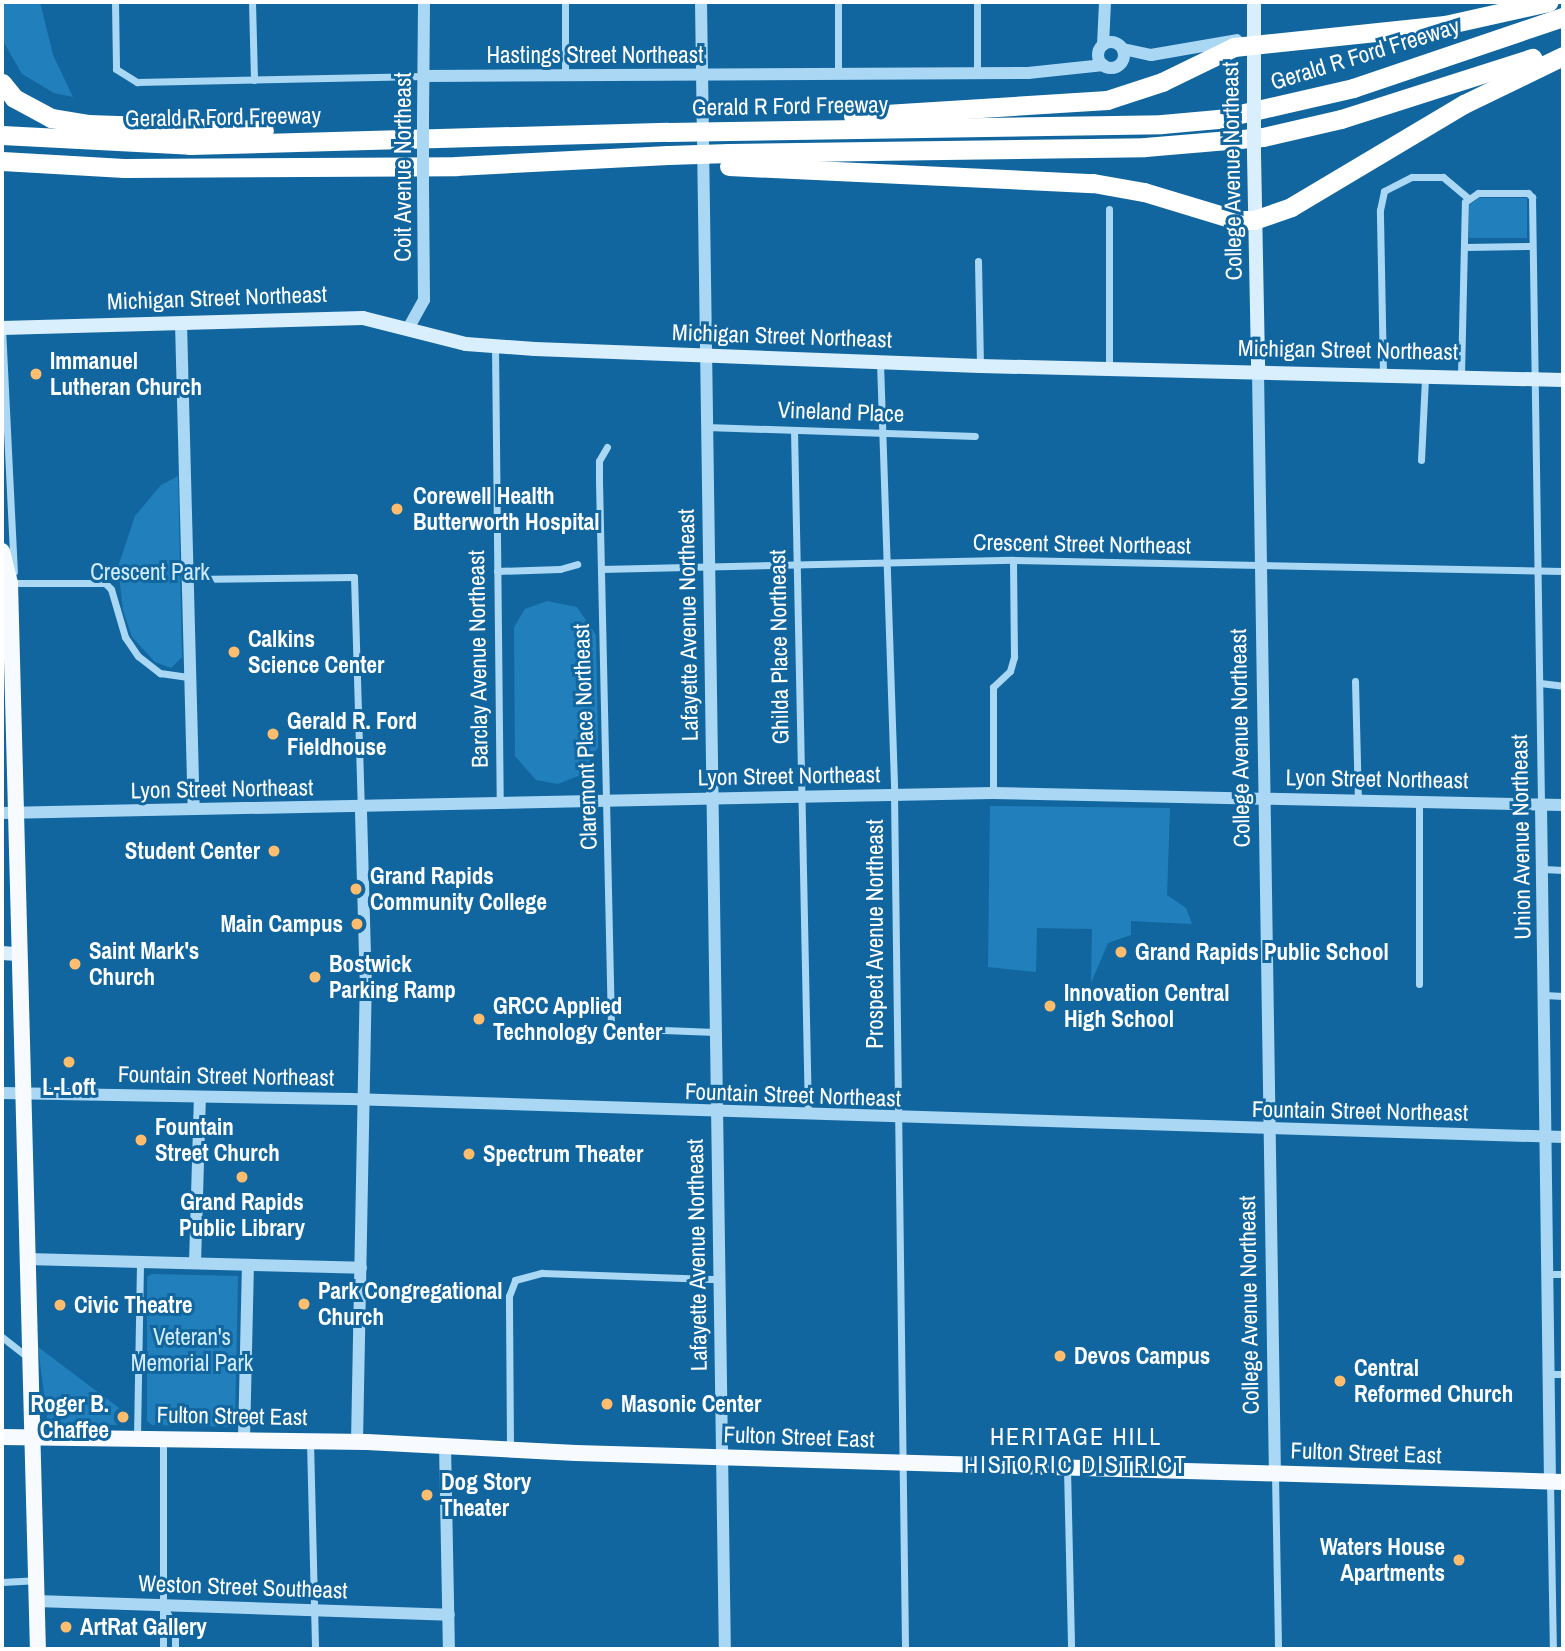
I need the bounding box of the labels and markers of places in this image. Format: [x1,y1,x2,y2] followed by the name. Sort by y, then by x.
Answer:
[50,347,202,401] place label: Immanuel Lutheran Church
[28,366,44,382] marker: Immanuel Lutheran Church
[413,482,600,536] place label: Corewell Health Butterworth Hospital
[387,499,407,519] marker: Corewell Health Butterworth Hospital
[248,625,384,679] place label: Calkins Science Center
[226,644,242,660] marker: Calkins Science Center
[287,707,417,761] place label: Gerald R. Ford Fieldhouse
[265,726,281,742] marker: Gerald R. Ford Fieldhouse
[125,837,260,865] place label: Student Center
[266,843,282,859] marker: Student Center
[370,862,547,916] place label: Grand Rapids Community College
[348,881,364,897] marker: Grand Rapids Community College
[220,910,343,938] place label: Main Campus
[349,916,365,932] marker: Main Campus
[89,937,199,991] place label: Saint Mark's Church
[1135,938,1389,966] place label: Grand Rapids Public School
[1113,944,1129,960] marker: Grand Rapids Public School
[329,950,456,1004] place label: Bostwick Parking Ramp
[67,956,83,972] marker: Saint Mark's Church
[307,969,323,985] marker: Bostwick Parking Ramp
[1064,979,1230,1033] place label: Innovation Central High School
[493,992,662,1046] place label: GRCC Applied Technology Center
[1042,998,1058,1014] marker: Innovation Central High School
[471,1011,487,1027] marker: GRCC Applied Technology Center
[61,1054,77,1070] marker: L-Loft
[42,1073,96,1101] place label: L-Loft
[155,1113,280,1167] place label: Fountain Street Church
[133,1132,149,1148] marker: Fountain Street Church
[483,1140,643,1168] place label: Spectrum Theater
[461,1146,477,1162] marker: Spectrum Theater
[234,1169,250,1185] marker: Grand Rapids Public Library
[179,1188,305,1242] place label: Grand Rapids Public Library
[318,1277,502,1331] place label: Park Congregational Church
[74,1291,192,1319] place label: Civic Theatre
[296,1296,312,1312] marker: Park Congregational Church
[52,1297,68,1313] marker: Civic Theatre
[1074,1342,1210,1370] place label: Devos Campus
[1052,1348,1068,1364] marker: Devos Campus
[1354,1354,1513,1408] place label: Central Reformed Church
[1332,1373,1348,1389] marker: Central Reformed Church
[30,1390,109,1444] place label: Roger B. Chaffee
[621,1390,761,1418] place label: Masonic Center
[599,1396,615,1412] marker: Masonic Center
[115,1409,131,1425] marker: Roger B. Chaffee
[441,1468,531,1522] place label: Dog Story Theater
[419,1487,435,1503] marker: Dog Story Theater
[1320,1533,1445,1587] place label: Waters House Apartments
[1451,1552,1467,1568] marker: Waters House Apartments
[80,1613,207,1641] place label: ArtRat Gallery
[58,1619,74,1635] marker: ArtRat Gallery

